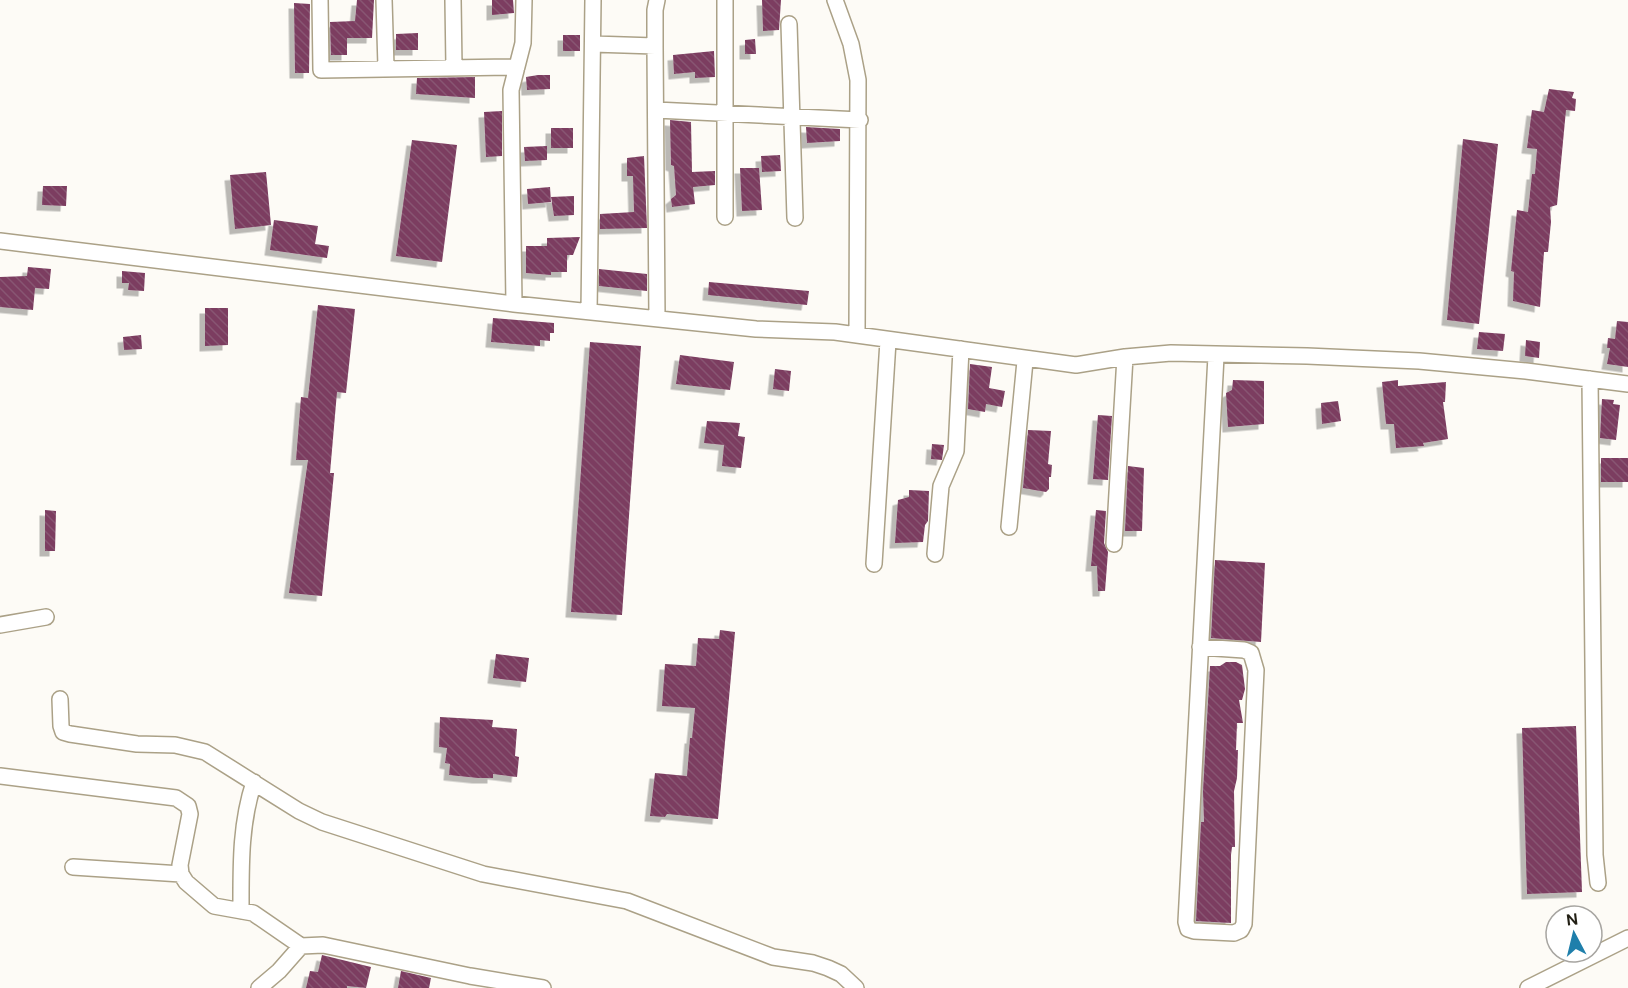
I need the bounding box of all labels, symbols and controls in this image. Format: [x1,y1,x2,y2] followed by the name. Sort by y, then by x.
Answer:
[1544,904,1604,964] north arrow
[1565,908,1579,931] text: N

